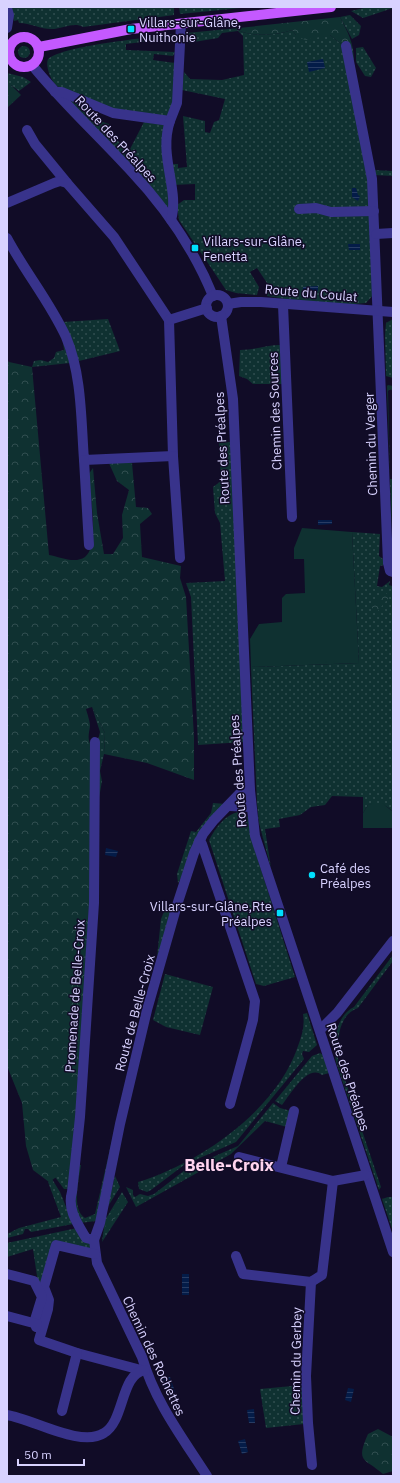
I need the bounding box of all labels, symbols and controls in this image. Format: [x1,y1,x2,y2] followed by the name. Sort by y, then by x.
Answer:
[139,14,241,46] place label: Villars-sur-Glâne, Nuithonie
[126,24,136,34] marker: Villars-sur-Glâne, Nuithonie
[71,92,161,186] street label: Route des Préalpes
[203,233,305,265] place label: Villars-sur-Glâne, Fenetta
[190,243,200,253] marker: Villars-sur-Glâne, Fenetta
[264,280,358,306] street label: Route du Coulat
[264,351,286,471] street label: Chemin des Sources
[211,391,233,505] street label: Route des Préalpes
[361,392,381,496] street label: Chemin du Verger
[226,714,250,828] street label: Route des Préalpes
[320,860,371,892] place label: Café des Préalpes
[307,870,317,880] marker: Café des Préalpes
[150,898,272,930] place label: Villars-sur-Glâne,Rte Préalpes
[275,908,285,918] marker: Villars-sur-Glâne,Rte Préalpes
[61,919,89,1073] street label: Promenade de Belle-Croix
[111,952,159,1073] street label: Route de Belle-Croix
[323,1021,373,1133] street label: Route des Préalpes
[184,1154,274,1176] district label: Belle-Croix
[119,1293,189,1419] street label: Chemin des Rochettes
[287,1307,305,1415] street label: Chemin du Gerbey
[18,1441,84,1467] scale bar
[24,1447,52,1462] text: 50 m

